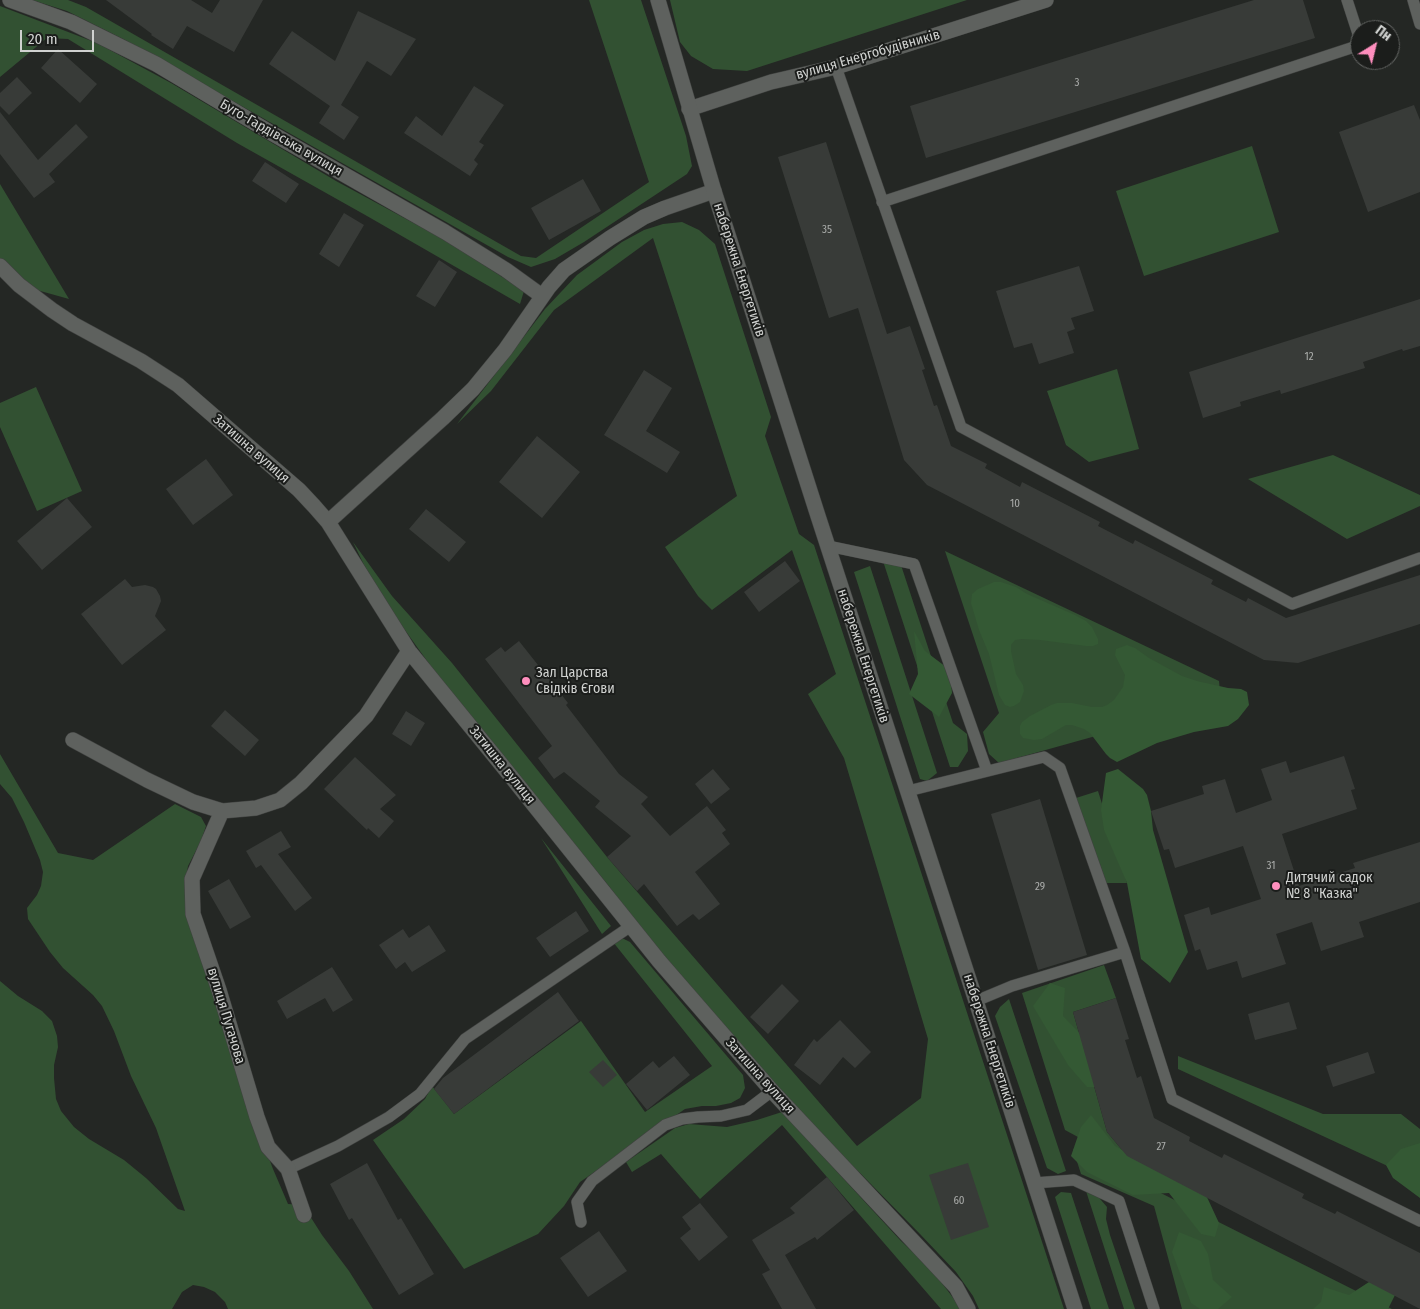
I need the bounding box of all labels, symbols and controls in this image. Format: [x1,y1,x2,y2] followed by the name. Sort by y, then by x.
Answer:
[22,20,96,52] scale bar
[1350,20,1400,70] north arrow
[1372,22,1395,45] text: Пн
[794,26,942,84] street label: вулиця Енергобудівників
[28,30,58,48] text: 20 m
[1075,76,1079,90] house number: 3
[217,96,345,180] street label: Буго-Гардівська вулиця
[709,201,769,339] street label: набережна Енергетиків
[822,223,832,237] house number: 35
[1304,350,1314,364] house number: 12
[209,411,293,487] street label: Затишна вулиця
[1010,497,1020,511] house number: 10
[833,587,893,725] street label: набережна Енергетиків
[536,665,615,698] place label: Зал Царства Свідків Єгови
[520,675,532,687] marker: Зал Царства Свідків Єгови
[465,722,539,808] street label: Затишна вулиця
[1267,859,1275,873] house number: 31
[1286,870,1373,902] place label: Дитячий садок № 8 "Казка"
[1035,880,1045,894] house number: 29
[1270,880,1282,892] marker: Дитячий садок № 8 "Казка"
[203,966,249,1066] street label: вулиця Пугачова
[959,972,1019,1110] street label: набережна Енергетиків
[722,1035,798,1117] street label: Затишна вулиця
[1156,1140,1166,1154] house number: 27
[953,1194,965,1208] house number: 60

